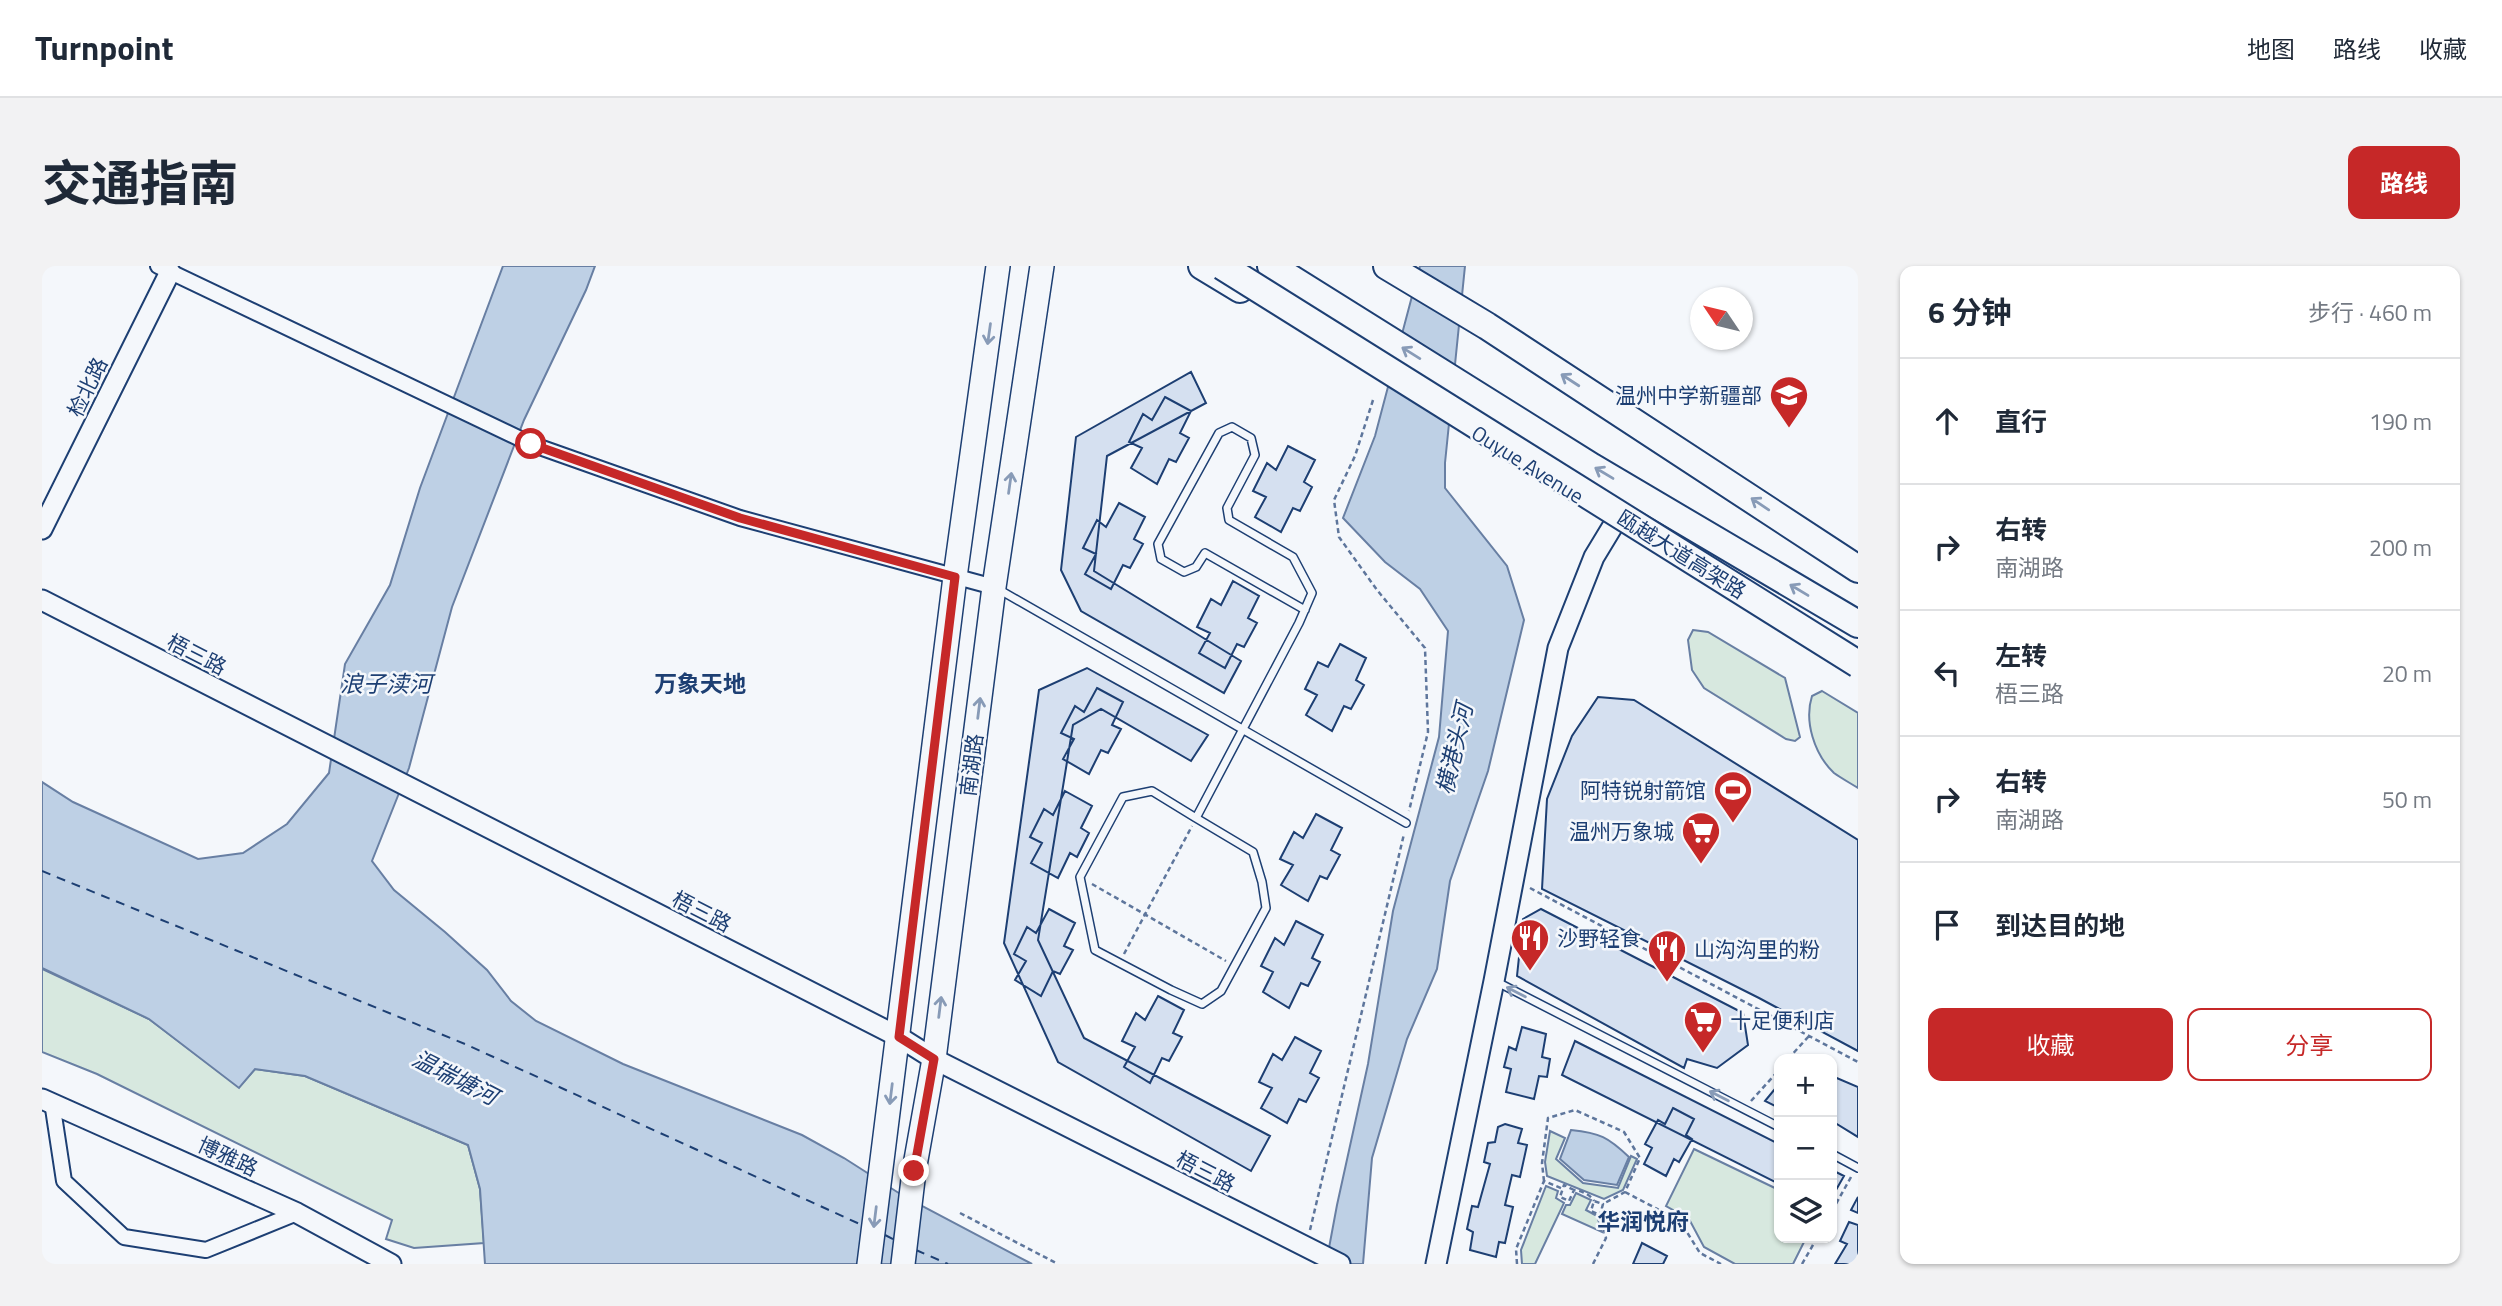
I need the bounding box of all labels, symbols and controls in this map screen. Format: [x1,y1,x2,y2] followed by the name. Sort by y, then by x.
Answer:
[35,23,174,73] text: Turnpoint
[2247,31,2295,67] text: 地图
[2333,31,2381,67] text: 路线
[2419,31,2467,67] text: 收藏
[42,145,238,220] text: 交通指南
[2348,146,2460,219] button: 路线
[1690,287,1753,350] north arrow
[1928,289,2011,335] text: 6 分钟
[2308,295,2432,330] text: 步行 · 460 m
[982,322,995,344] one-way arrow
[1401,346,1421,360] one-way arrow
[59,352,115,422] street label: 检北路
[1561,372,1580,387] one-way arrow
[1768,374,1810,429] school or university icon: 温州中学新疆部
[1615,379,1762,411] place label: 温州中学新疆部
[1928,402,1966,440] icon: ahead
[1995,402,2047,441] text: 直行
[2369,404,2432,439] text: 190 m
[1466,417,1590,511] street label: Ouyue Avenue
[515,428,546,459] route start
[1594,466,1614,480] one-way arrow
[1003,472,1016,495] one-way arrow
[1751,497,1771,511] one-way arrow
[1611,501,1753,607] street label: 瓯越大道高架路
[1995,510,2047,549] text: 右转
[1928,528,1966,566] icon: right
[2369,530,2432,565] text: 200 m
[1995,550,2064,585] text: 南湖路
[1790,582,1810,596] one-way arrow
[162,625,232,683] street label: 梧三路
[1995,636,2047,675] text: 左转
[1928,654,1966,692] icon: left
[2382,656,2432,691] text: 20 m
[340,666,436,701] water label: 浪子渎河
[654,666,746,701] district label: 万象天地
[1995,676,2064,711] text: 梧三路
[1427,696,1482,798] water label: 横港头河
[972,697,985,720] one-way arrow
[951,732,991,798] street label: 南湖路
[1995,762,2047,801] text: 右转
[1712,769,1754,824] sports icon: 阿特锐射箭馆
[1580,774,1706,806] place label: 阿特锐射箭馆
[1928,780,1966,818] icon: right
[2382,782,2432,817] text: 50 m
[1995,802,2064,837] text: 南湖路
[1680,810,1722,865] supermarket icon: 温州万象城
[1569,815,1674,847] place label: 温州万象城
[667,882,737,940] street label: 梧三路
[1928,906,1966,944] icon: arrive
[1995,906,2125,945] text: 到达目的地
[1509,917,1551,972] restaurant icon: 沙野轻食
[1557,922,1641,954] place label: 沙野轻食
[1646,928,1688,983] restaurant icon: 山沟沟里的粉
[1694,933,1820,965] place label: 山沟沟里的粉
[1506,985,1527,999] one-way arrow
[934,996,947,1018] one-way arrow
[1682,999,1724,1054] supermarket icon: 十足便利店
[1730,1004,1835,1036] place label: 十足便利店
[1928,1008,2173,1081] button: 收藏
[2187,1008,2432,1081] button: 分享
[406,1041,507,1115] water label: 温瑞塘河
[1774,1054,1837,1243] map controls
[1774,1054,1837,1117] button: +
[885,1082,898,1105] one-way arrow
[1709,1089,1729,1103] one-way arrow
[1774,1117,1837,1180] button: −
[193,1128,263,1184] street label: 博雅路
[1171,1142,1241,1200] street label: 梧三路
[898,1155,929,1186] route end
[1774,1180,1837,1243] button: layers
[1597,1204,1689,1239] district label: 华润悦府
[869,1205,882,1228] one-way arrow

